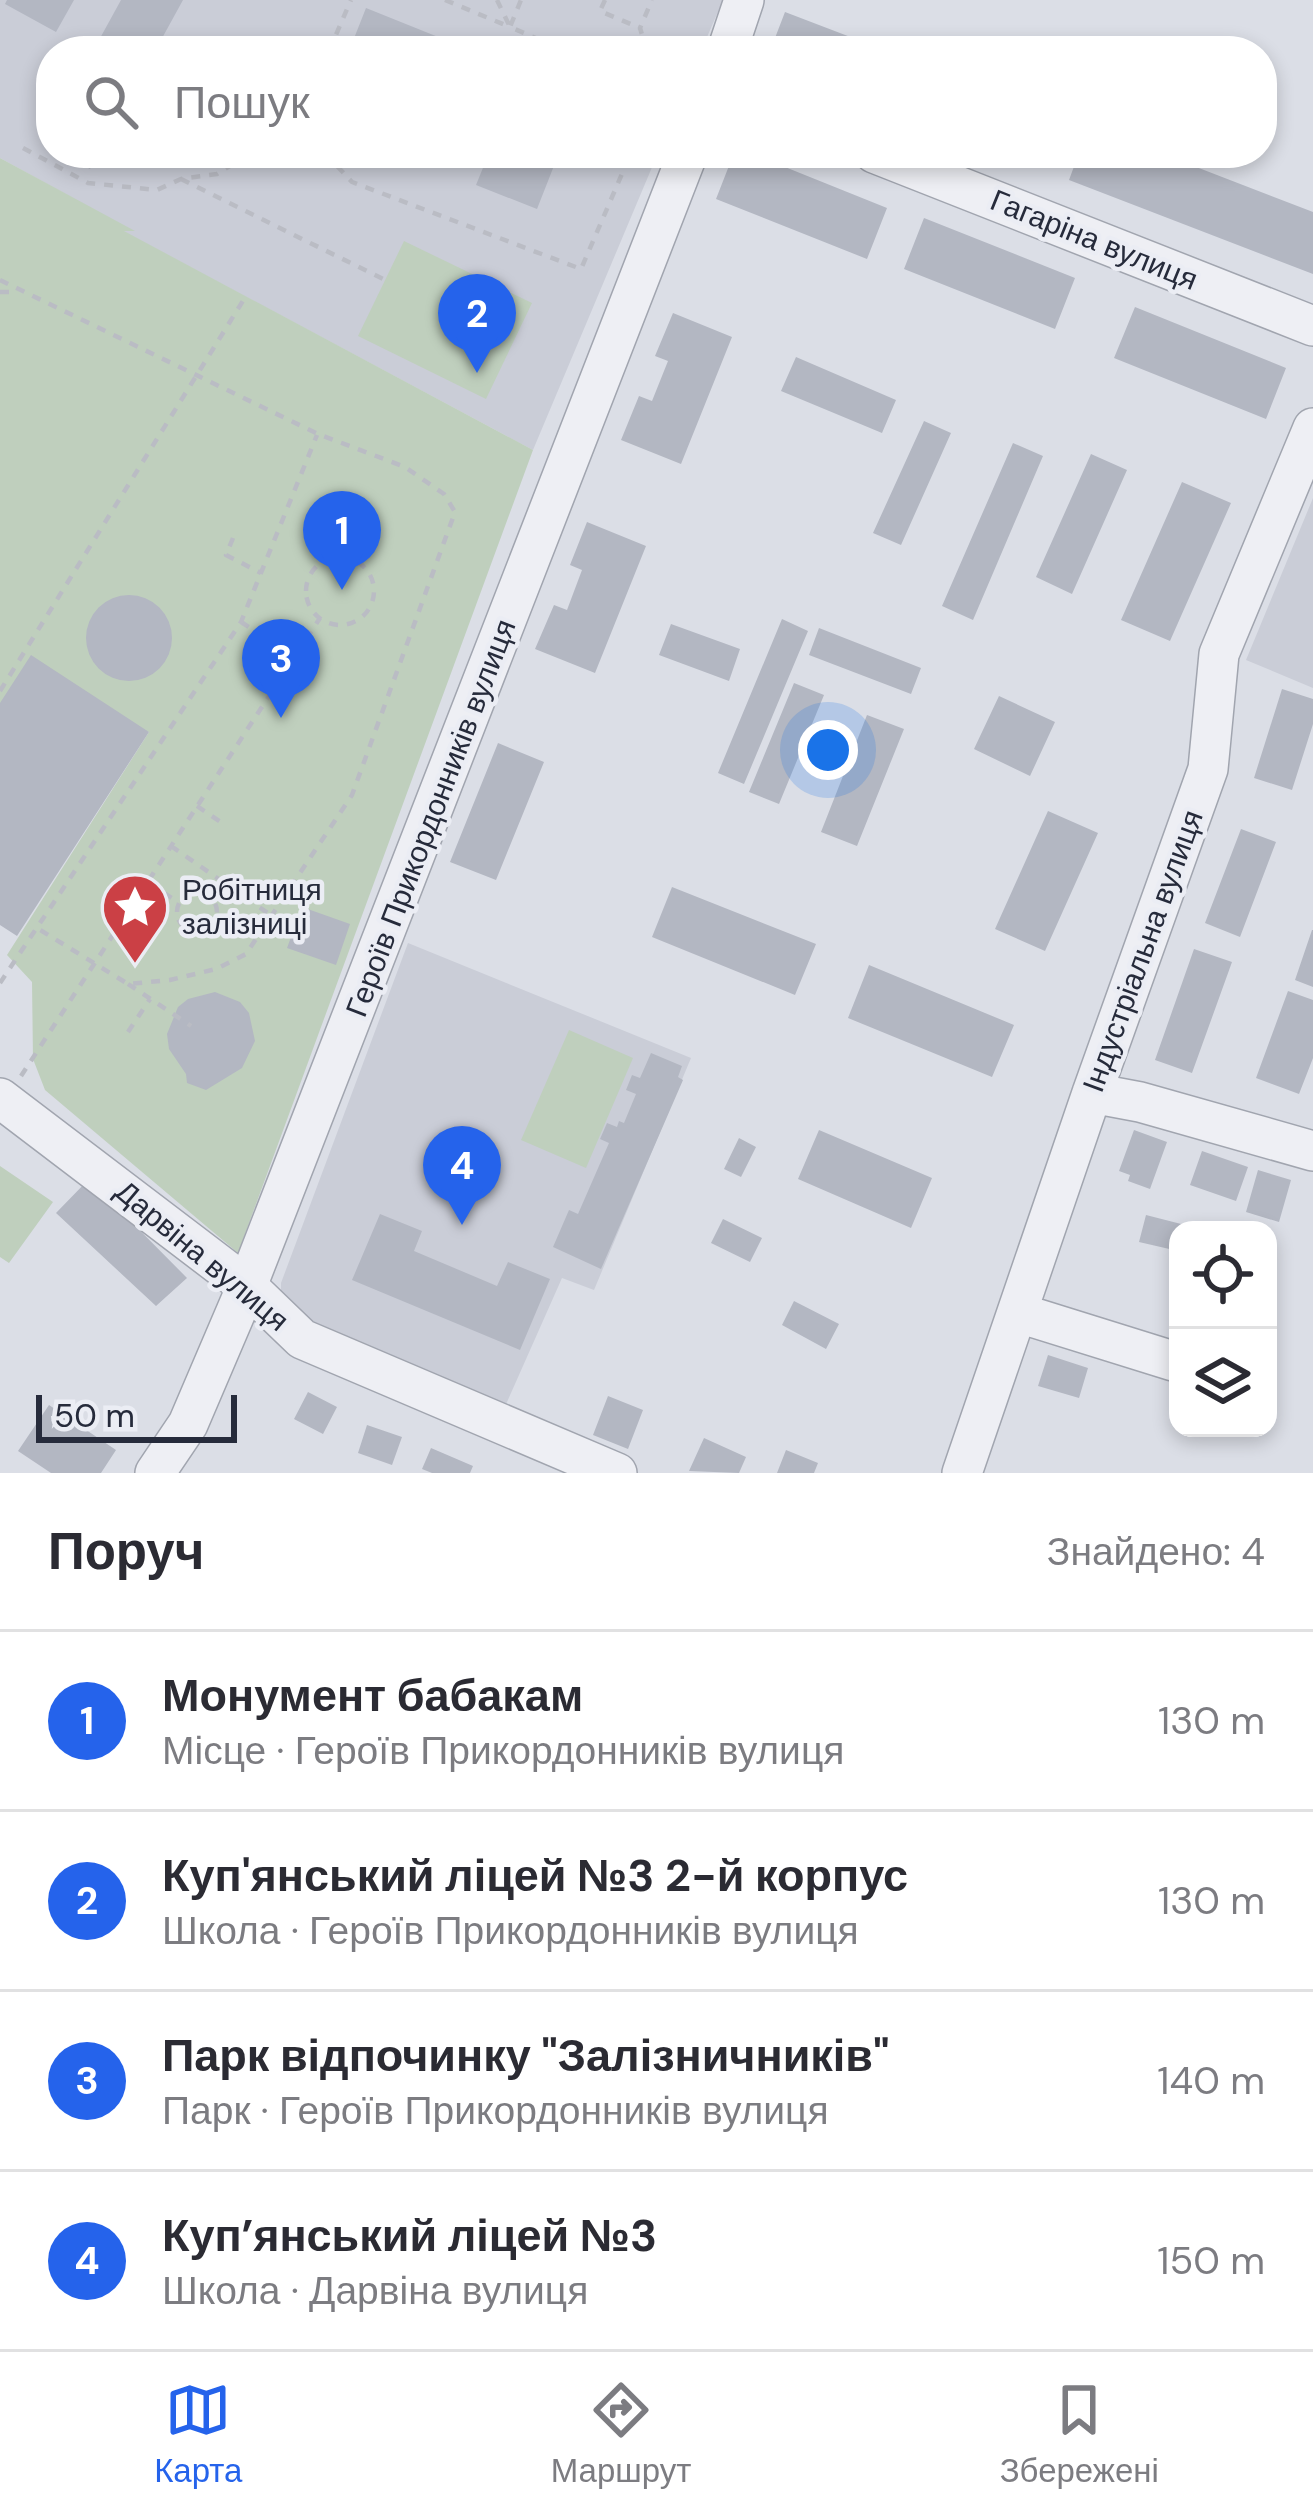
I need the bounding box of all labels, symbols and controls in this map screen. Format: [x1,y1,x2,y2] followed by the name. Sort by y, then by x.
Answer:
[36,36,1277,168] search box
[78,69,144,135] icon: search
[174,73,310,132] text: Пошук
[985,180,1204,299] street label: Гагаріна вулиця
[438,274,516,373] pin: 2
[303,491,381,590] pin: 1
[337,613,524,1022] street label: Героїв Прикордонників вулиця
[242,619,320,718] pin: 3
[798,720,858,780] your location
[1073,804,1212,1097] street label: Індустріальна вулиця
[182,870,322,943] place label: Робітниця залізниці
[100,872,170,966] place icon: Робітниця залізниці
[423,1126,501,1225] pin: 4
[107,1172,297,1340] street label: Дарвіна вулиця
[1169,1221,1277,1437] map controls
[1169,1221,1277,1329] button: locate
[1169,1329,1277,1437] button: layers
[36,1389,237,1442] scale bar
[54,1394,135,1437] text: 50 m
[48,1518,204,1585] text: Поруч
[1047,1526,1265,1577] text: Знайдено: 4
[162,1666,583,1725] text: Монумент бабакам
[80,1695,94,1746] text: 1
[1158,1695,1265,1746] text: 130 m
[162,1725,844,1776] text: Місце · Героїв Прикордонників вулиця
[162,1846,908,1905] text: Куп'янський ліцей №3 2-й корпус
[76,1875,98,1926] text: 2
[1158,1875,1265,1926] text: 130 m
[162,1905,859,1956] text: Школа · Героїв Прикордонників вулиця
[162,2026,890,2085] text: Парк відпочинку "Залізничників"
[75,2055,99,2106] text: 3
[1157,2055,1265,2106] text: 140 m
[162,2085,829,2136] text: Парк · Героїв Прикордонників вулиця
[162,2206,657,2265] text: Куп’янський ліцей №3
[74,2235,100,2286] text: 4
[1157,2235,1265,2286] text: 150 m
[162,2265,588,2316] text: Школа · Дарвіна вулиця
[154,2377,242,2492] tab: Карта
[551,2377,691,2492] tab: Маршрут
[1000,2377,1159,2492] tab: Збережені

